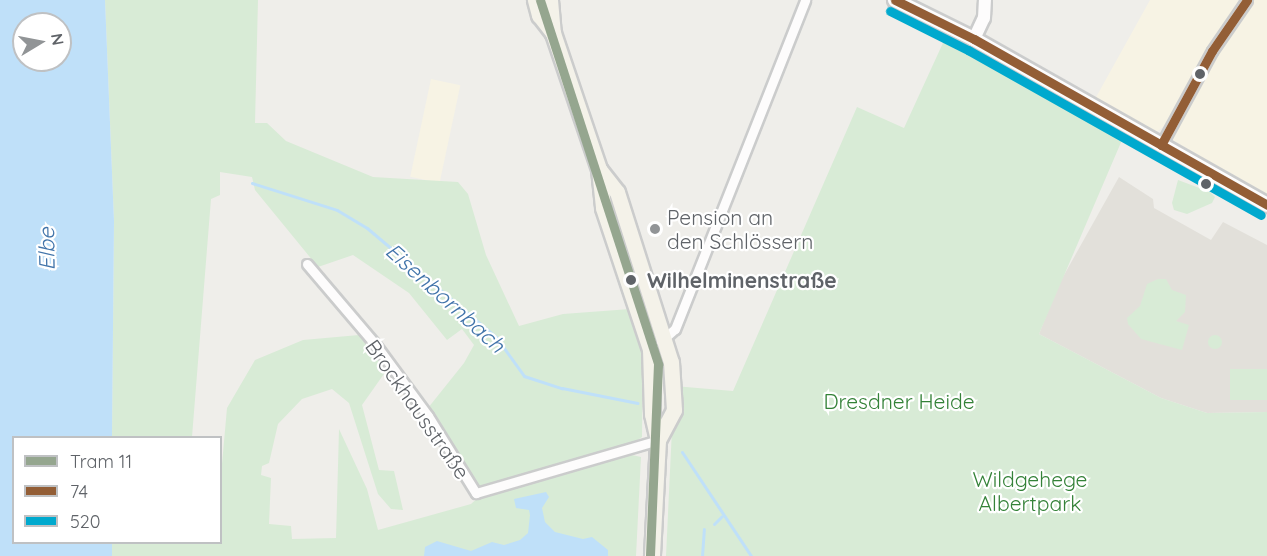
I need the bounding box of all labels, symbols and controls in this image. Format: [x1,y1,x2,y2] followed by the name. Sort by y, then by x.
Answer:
[12,12,72,72] north arrow
[47,32,69,47] text: N
[1194,68,1206,80] unlabelled marker
[1200,178,1212,190] unlabelled marker
[667,204,813,254] place label: Pension an den Schlössern
[648,222,662,236] marker: Pension an den Schlössern
[33,227,61,271] water label: Elbe
[380,238,510,358] water label: Eisenbornbach
[647,267,837,293] place label: Wilhelminenstraße
[620,269,642,291] marker: Wilhelminenstraße
[361,334,475,484] street label: Brockhausstraße
[823,388,975,414] park label: Dresdner Heide
[12,436,222,544] legend
[70,450,132,473] text: Tram 11
[973,466,1087,516] park label: Wildgehege Albertpark
[70,480,88,503] text: 74
[70,510,101,533] text: 520

